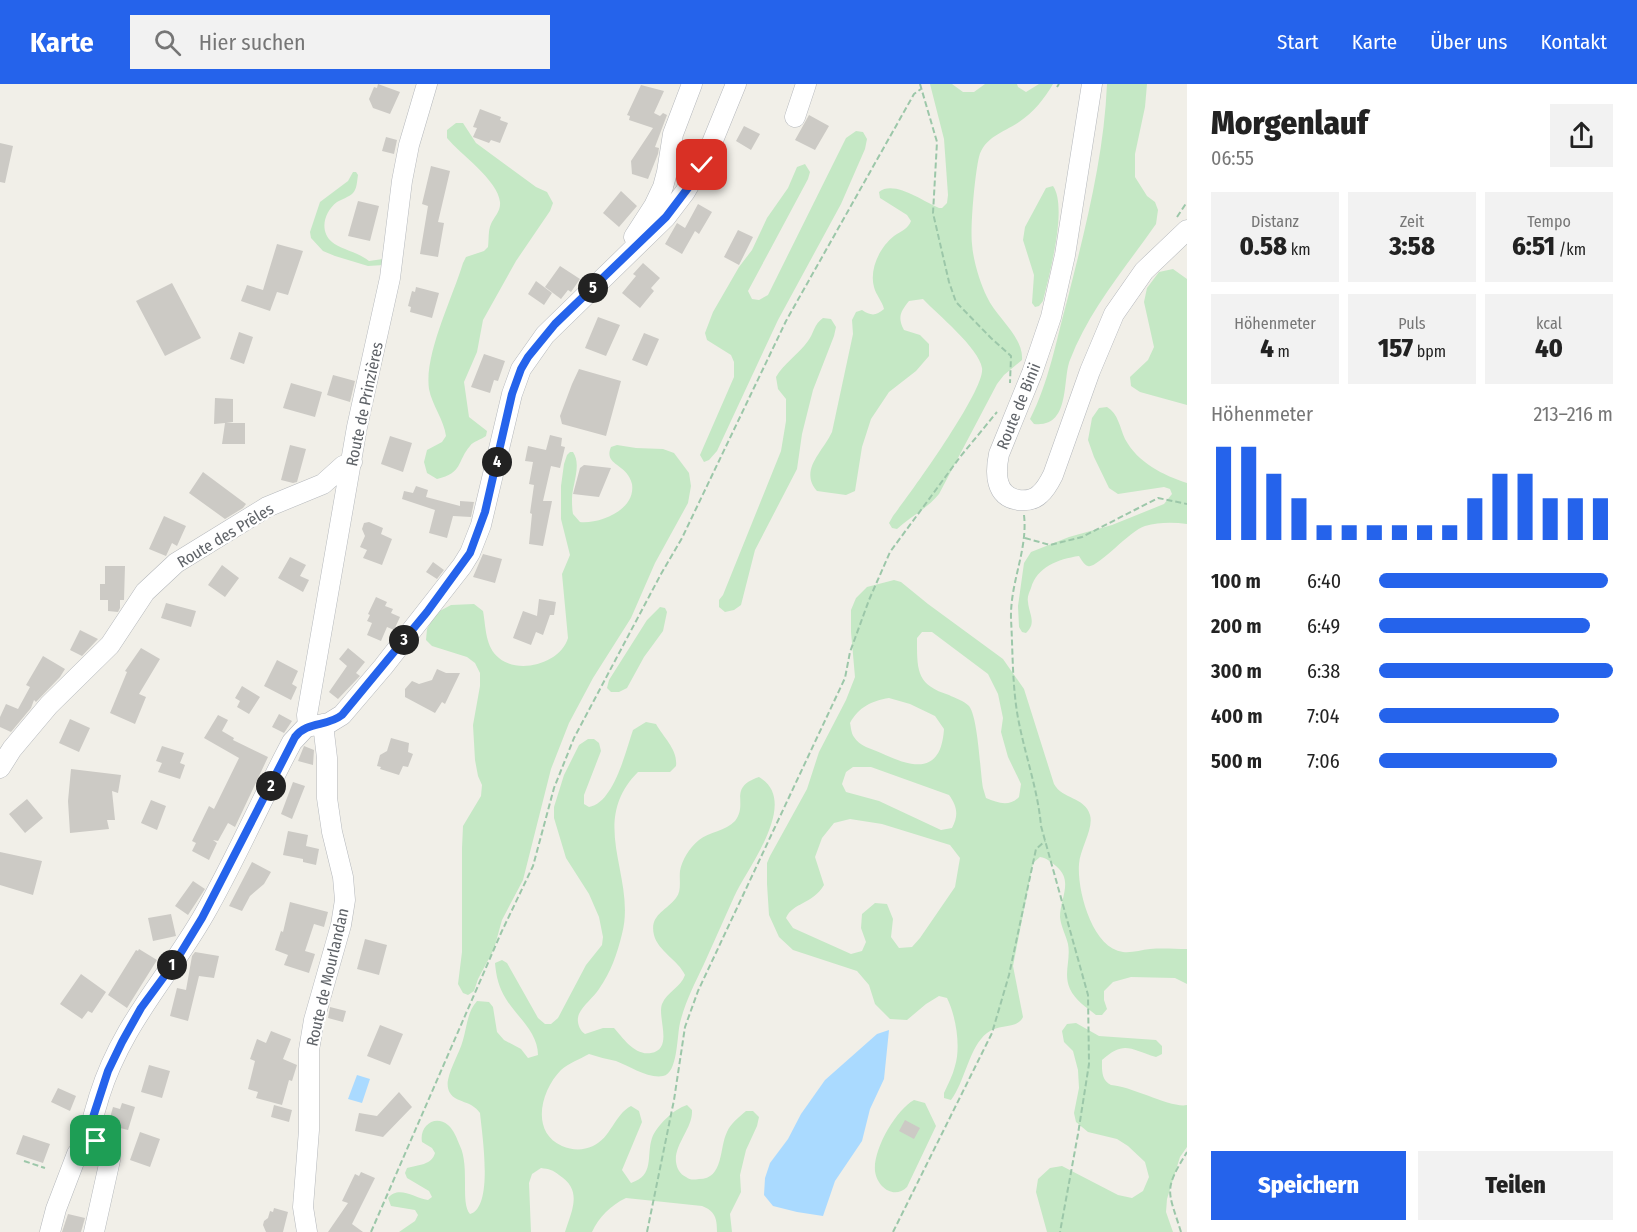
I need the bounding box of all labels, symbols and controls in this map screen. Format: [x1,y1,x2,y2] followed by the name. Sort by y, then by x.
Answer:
[130,15,550,69] search box
[30,26,94,59] text: Karte
[151,26,184,59] icon: search
[199,29,306,56] text: Hier suchen
[1277,29,1319,55] text: Start
[1352,29,1397,55] text: Karte
[1430,29,1507,55] text: Über uns
[1540,29,1607,55] text: Kontakt
[1211,103,1368,143] text: Morgenlauf
[1550,104,1613,167] button: share
[676,139,727,190] pin
[1211,146,1254,170] text: 06:55
[685,148,718,181] icon: check
[1251,212,1299,231] text: Distanz
[1400,212,1424,231] text: Zeit
[1527,212,1571,231] text: Tempo
[1239,231,1287,262] text: 0.58
[1389,231,1435,262] text: 3:58
[1512,231,1555,262] text: 6:51
[1287,240,1311,259] text: km
[1555,240,1586,259] text: /km
[578,273,608,303] pin: 5
[589,278,597,297] text: 5
[1234,314,1316,333] text: Höhenmeter
[1398,314,1426,333] text: Puls
[1536,314,1562,333] text: kcal
[1260,333,1274,364] text: 4
[1378,333,1413,364] text: 157
[1535,333,1563,364] text: 40
[342,340,387,468] street label: Route de Prinzières
[1274,342,1290,361] text: m
[1413,342,1446,361] text: bpm
[993,360,1044,452] street label: Route de Binii
[1211,402,1313,426] text: Höhenmeter
[1533,402,1613,426] text: 213–216 m
[482,447,512,477] pin: 4
[493,452,501,471] text: 4
[174,499,277,572] street label: Route des Prêles
[1211,569,1261,593] text: 100 m
[1307,569,1341,593] text: 6:40
[1211,614,1262,638] text: 200 m
[1307,614,1340,638] text: 6:49
[389,625,419,655] pin: 3
[400,630,408,649] text: 3
[1211,659,1262,683] text: 300 m
[1307,659,1340,683] text: 6:38
[1211,704,1263,728] text: 400 m
[1307,704,1339,728] text: 7:04
[1211,749,1262,773] text: 500 m
[1307,749,1340,773] text: 7:06
[256,771,286,801] pin: 2
[267,776,275,795] text: 2
[302,906,353,1048] street label: Route de Mourlandan
[157,950,187,980] pin: 1
[169,955,175,974] text: 1
[70,1115,121,1166] pin
[79,1124,112,1157] icon: arrive
[1211,1151,1406,1220] button: Speichern
[1418,1151,1613,1220] button: Teilen

